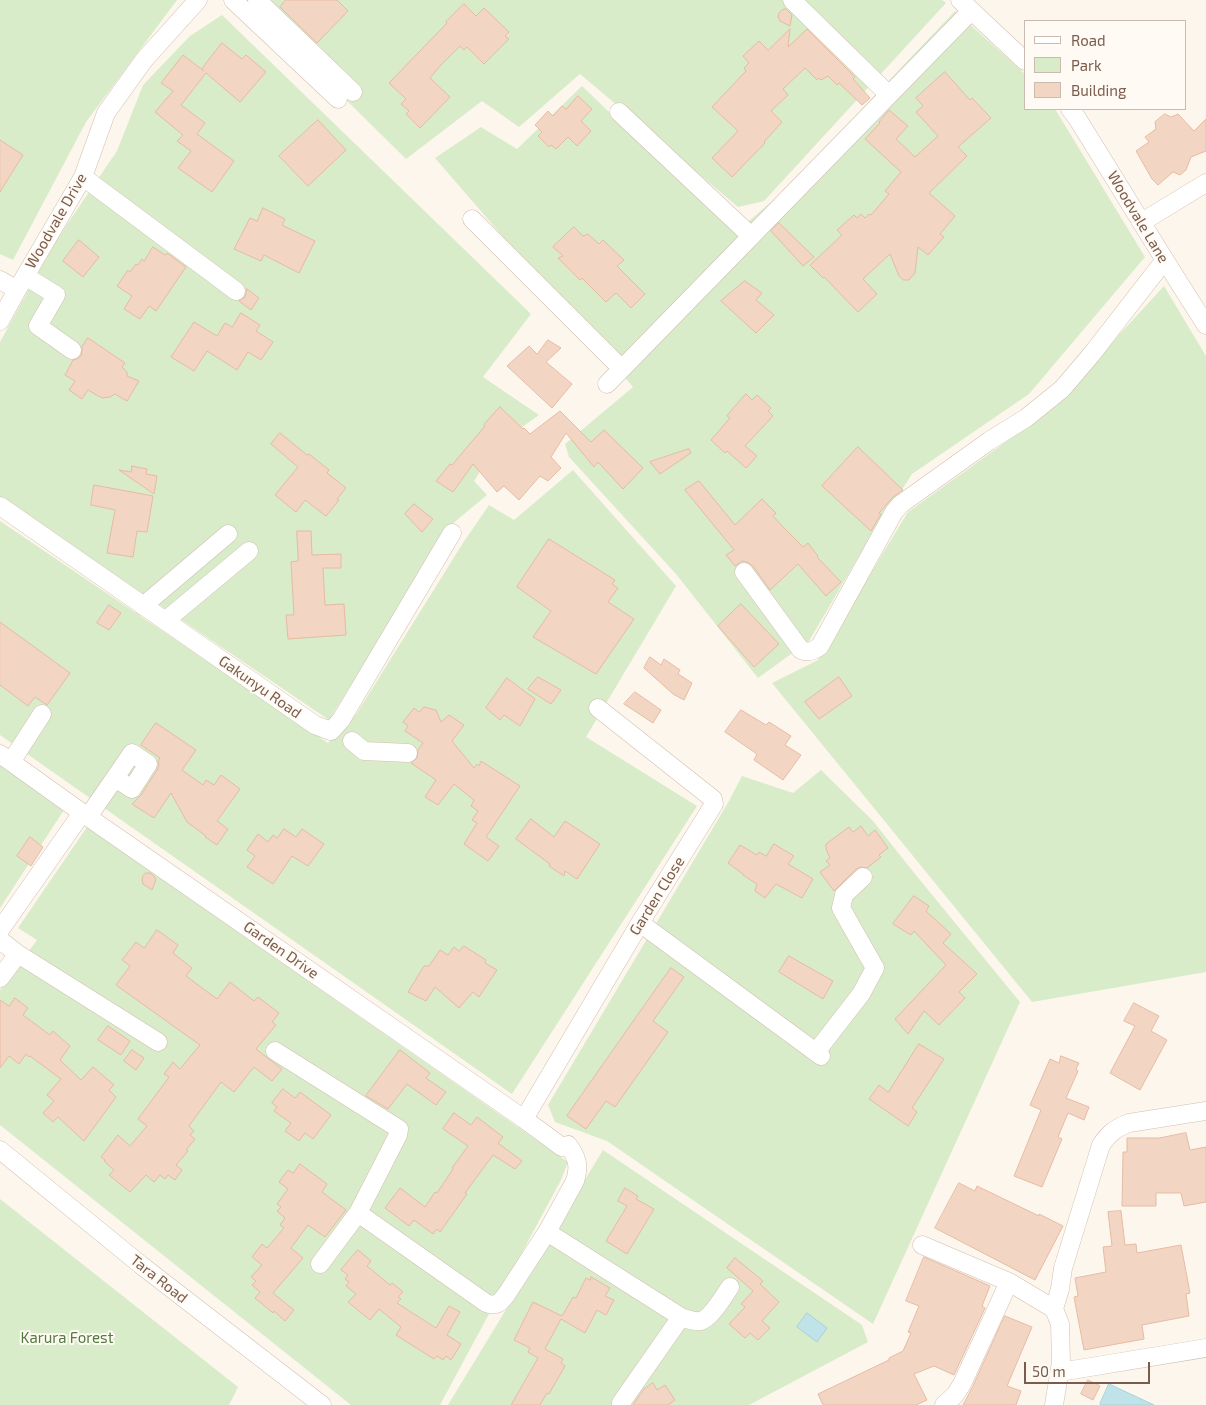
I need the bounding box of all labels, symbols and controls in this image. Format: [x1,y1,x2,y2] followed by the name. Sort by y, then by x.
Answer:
[1024,20,1186,110] legend
[1071,31,1106,49] text: Road
[1071,56,1102,74] text: Park
[1071,81,1126,99] text: Building
[1103,168,1173,266] street label: Woodvale Lane
[21,170,91,272] street label: Woodvale Drive
[215,652,305,722] street label: Gakunyu Road
[626,853,688,939] street label: Garden Close
[240,917,322,983] street label: Garden Drive
[127,1251,191,1307] street label: Tara Road
[21,1329,113,1347] park label: Karura Forest
[1026,1352,1152,1384] scale bar
[1032,1362,1066,1380] text: 50 m

